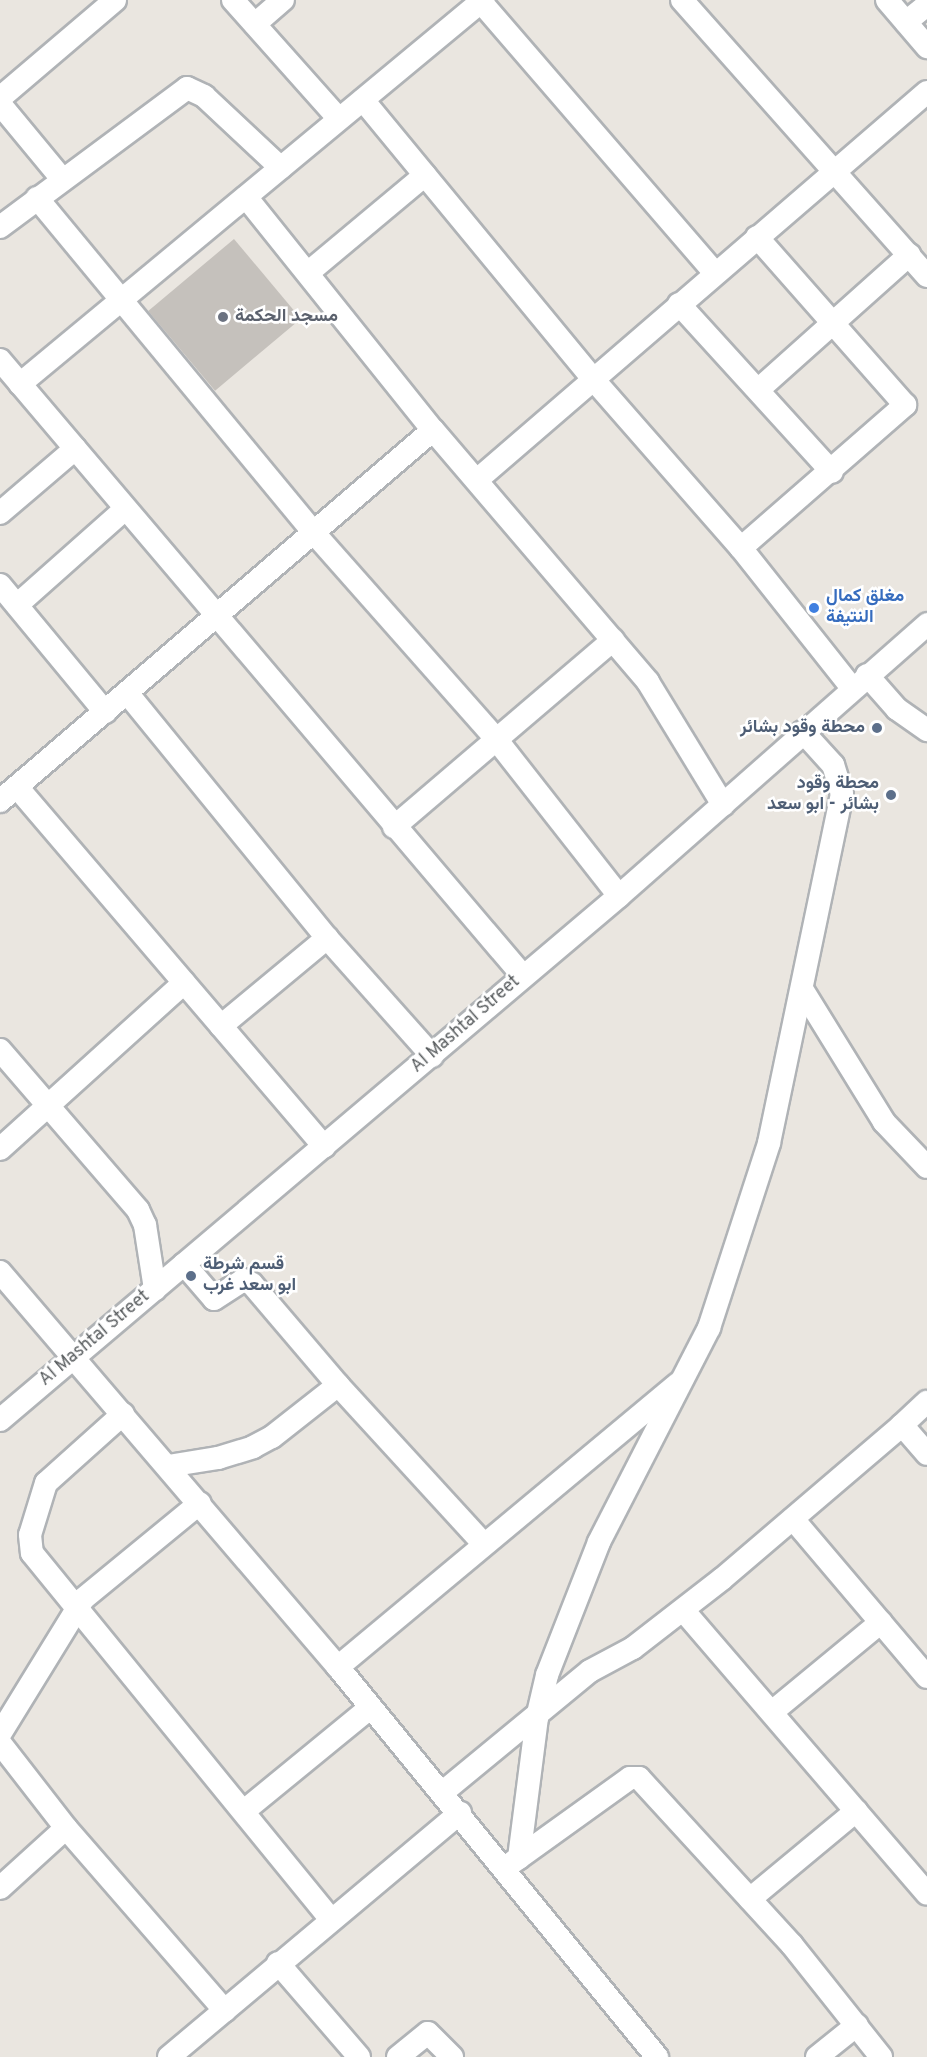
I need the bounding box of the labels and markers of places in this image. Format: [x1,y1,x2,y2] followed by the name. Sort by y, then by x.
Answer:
[235,306,338,328] place label: مسجد الحكمة
[216,310,230,324] marker: مسجد الحكمة
[826,587,904,630] place label: مغلق كمال النتيفة
[807,601,821,615] marker: مغلق كمال النتيفة
[740,717,865,739] place label: محطة وقود بشائر
[870,721,884,735] marker: محطة وقود بشائر
[767,774,879,816] place label: محطة وقود بشائر - ابو سعد
[884,788,898,802] marker: محطة وقود بشائر - ابو سعد
[203,1255,296,1298] place label: قسم شرطة ابو سعد غرب
[184,1269,198,1283] marker: قسم شرطة ابو سعد غرب

